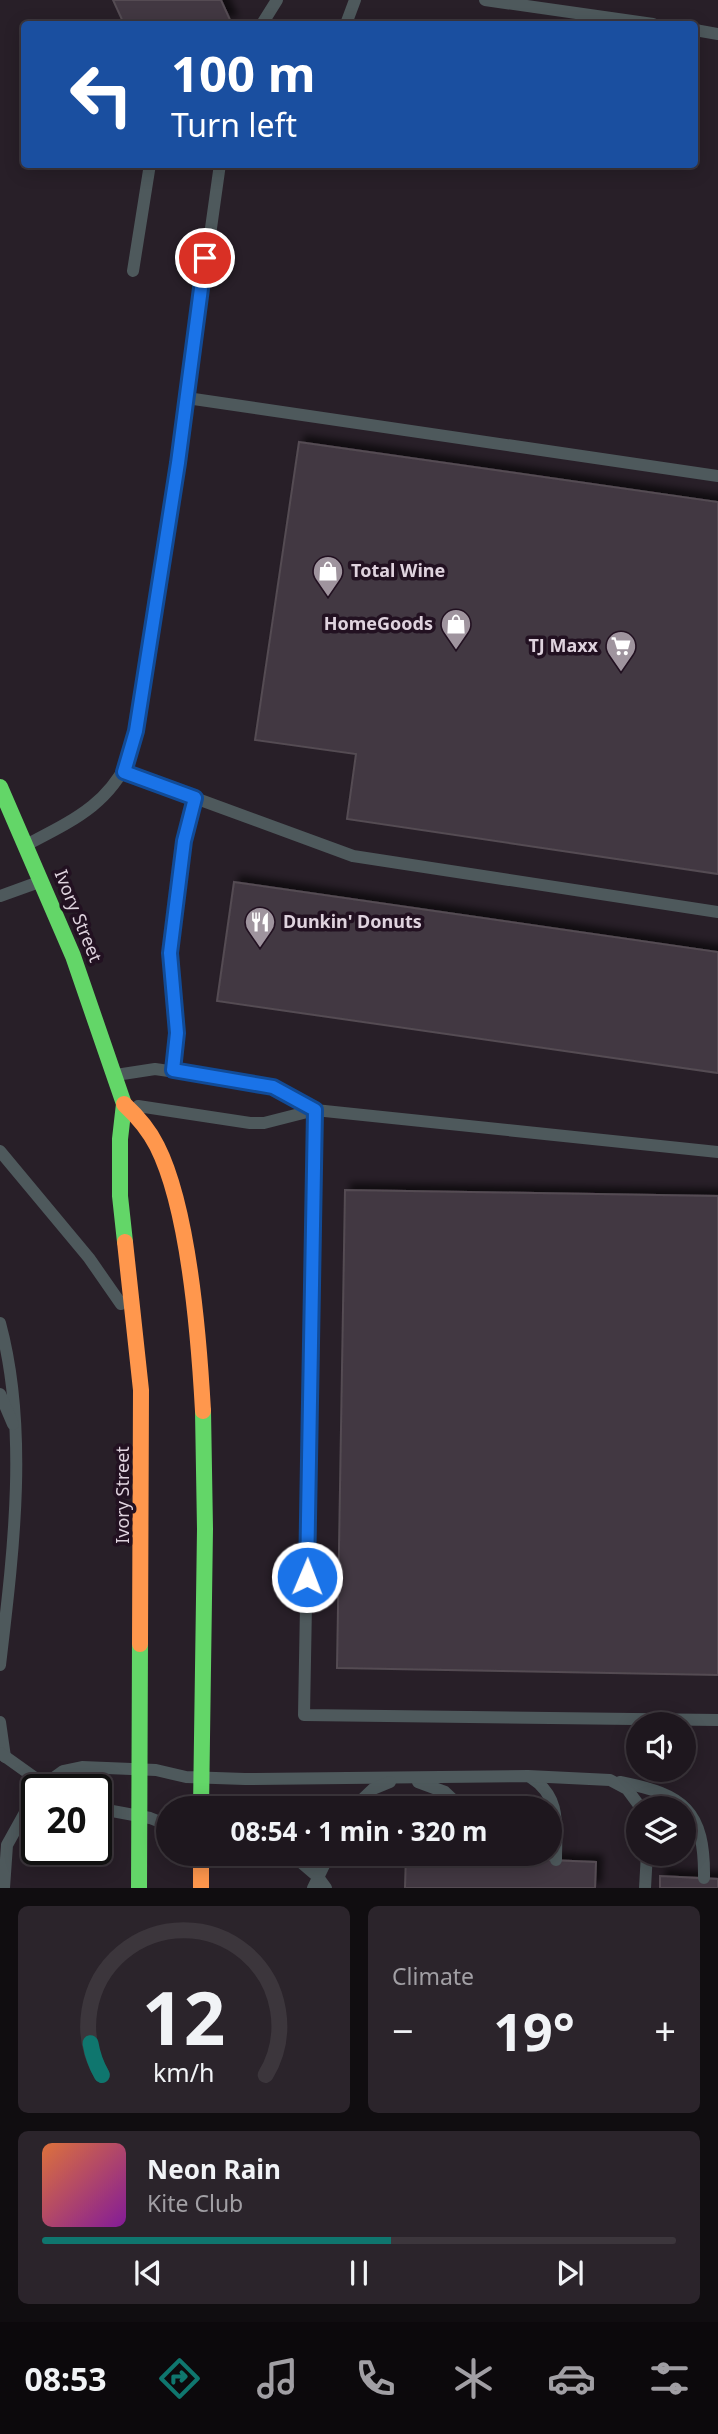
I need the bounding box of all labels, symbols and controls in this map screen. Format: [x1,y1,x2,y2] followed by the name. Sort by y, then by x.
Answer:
[171,40,316,106] text: 100 m
[56,49,147,140] icon: left
[171,103,297,146] text: Turn left
[175,228,235,288] pin
[186,239,224,277] icon: arrive
[311,554,345,598] shop icon: Total Wine
[351,558,445,582] place label: Total Wine
[439,607,473,651] shop icon: HomeGoods
[324,611,433,635] place label: HomeGoods
[604,629,638,673] supermarket icon: TJ Maxx
[528,633,599,657] place label: TJ Maxx
[50,866,109,966] street label: Ivory Street
[243,905,277,949] restaurant icon: Dunkin' Donuts
[283,909,422,933] place label: Dunkin' Donuts
[110,1446,134,1544] street label: Ivory Street
[270,1540,344,1614] position arrow
[626,1712,696,1866] map controls
[626,1712,696,1782] button: sound
[21,1774,112,1865] speed limit sign: 20
[626,1796,696,1866] button: layers
[231,1813,487,1849] text: 08:54 · 1 min · 320 m
[392,1960,474,1992] text: Climate
[142,1968,226,2067] text: 12
[493,1995,575,2066] text: 19°
[392,2004,414,2056] text: −
[654,2004,676,2056] text: +
[153,2055,215,2089] text: km/h
[147,2151,281,2187] text: Neon Rain
[147,2187,243,2219] text: Kite Club
[129,2254,167,2292] icon: previous
[340,2254,378,2292] icon: pause
[551,2254,589,2292] icon: next
[155,2354,204,2403] icon: directions
[253,2354,302,2403] icon: music
[351,2354,400,2403] icon: phone
[449,2354,498,2403] icon: climate
[547,2354,596,2403] icon: car
[645,2354,694,2403] icon: filters
[24,2357,107,2400] text: 08:53

